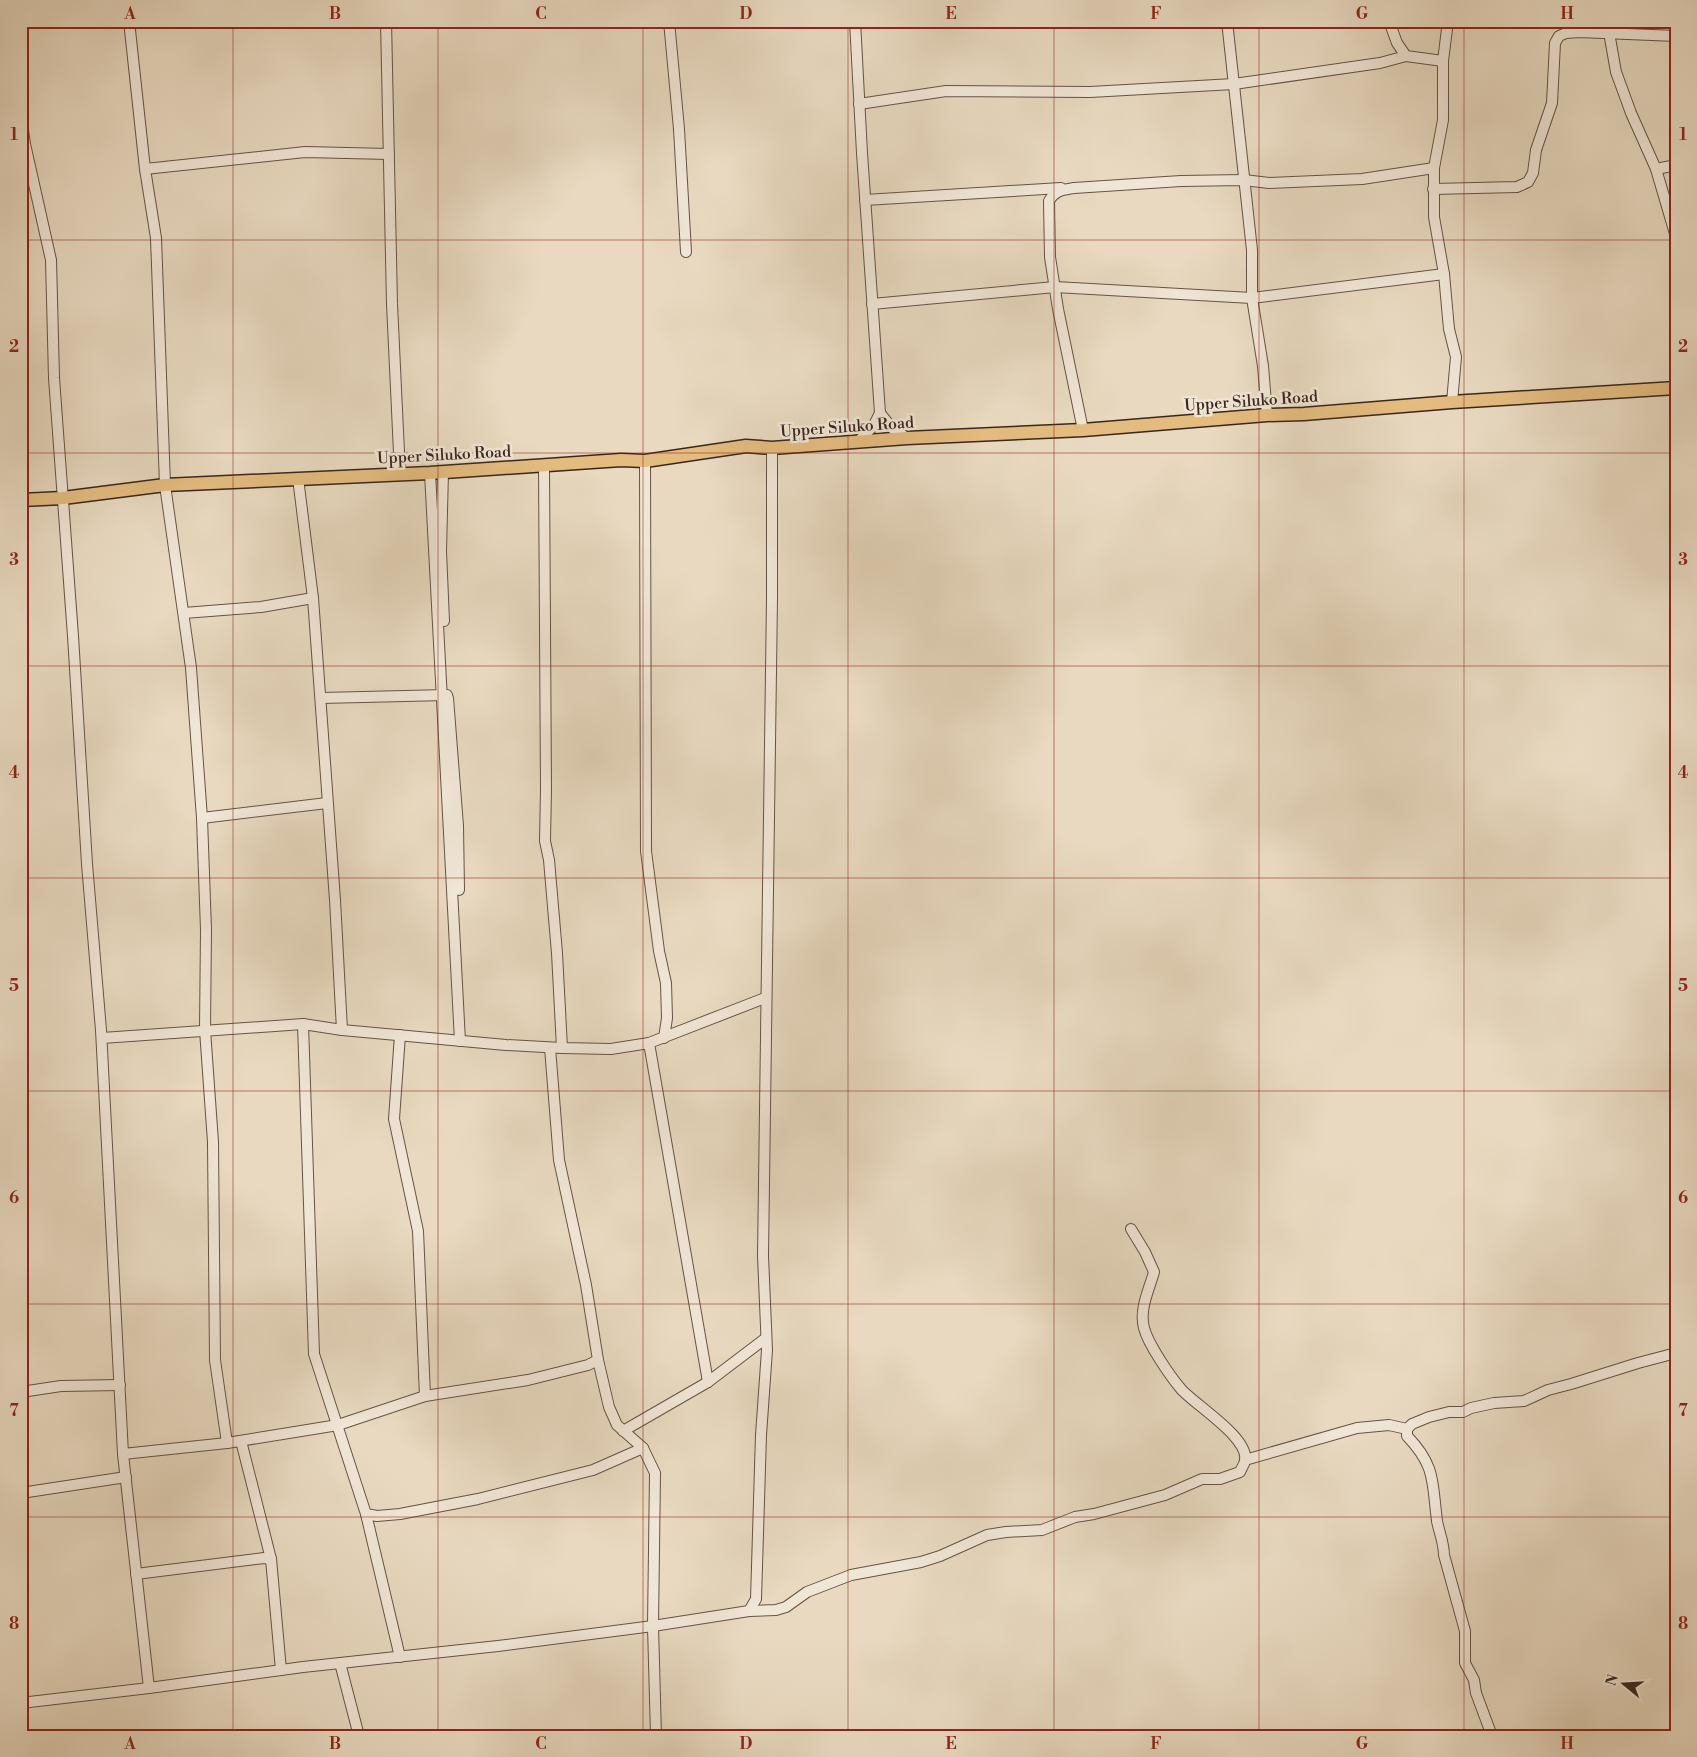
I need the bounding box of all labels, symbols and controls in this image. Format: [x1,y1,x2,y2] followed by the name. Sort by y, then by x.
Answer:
[123,4,136,24] text: A
[329,4,341,24] text: B
[535,4,547,24] text: C
[740,4,753,24] text: D
[945,4,957,24] text: E
[1150,4,1162,24] text: F
[1356,4,1369,24] text: G
[1560,4,1574,24] text: H
[10,125,18,145] text: 1
[1679,125,1687,145] text: 1
[9,337,19,357] text: 2
[1678,337,1688,357] text: 2
[1183,386,1319,416] street label: Upper Siluko Road
[779,412,915,442] street label: Upper Siluko Road
[376,442,512,468] street label: Upper Siluko Road
[9,550,19,570] text: 3
[1678,550,1688,570] text: 3
[9,763,20,783] text: 4
[1678,763,1689,783] text: 4
[9,976,19,996] text: 5
[1678,976,1688,996] text: 5
[9,1188,19,1208] text: 6
[1678,1188,1688,1208] text: 6
[9,1401,19,1421] text: 7
[1678,1401,1688,1421] text: 7
[9,1614,19,1634] text: 8
[1678,1614,1688,1634] text: 8
[1600,1660,1650,1710] north arrow
[1602,1672,1623,1688] text: N
[123,1734,136,1754] text: A
[329,1734,341,1754] text: B
[535,1734,547,1754] text: C
[740,1734,753,1754] text: D
[945,1734,957,1754] text: E
[1150,1734,1162,1754] text: F
[1356,1734,1369,1754] text: G
[1560,1734,1574,1754] text: H

